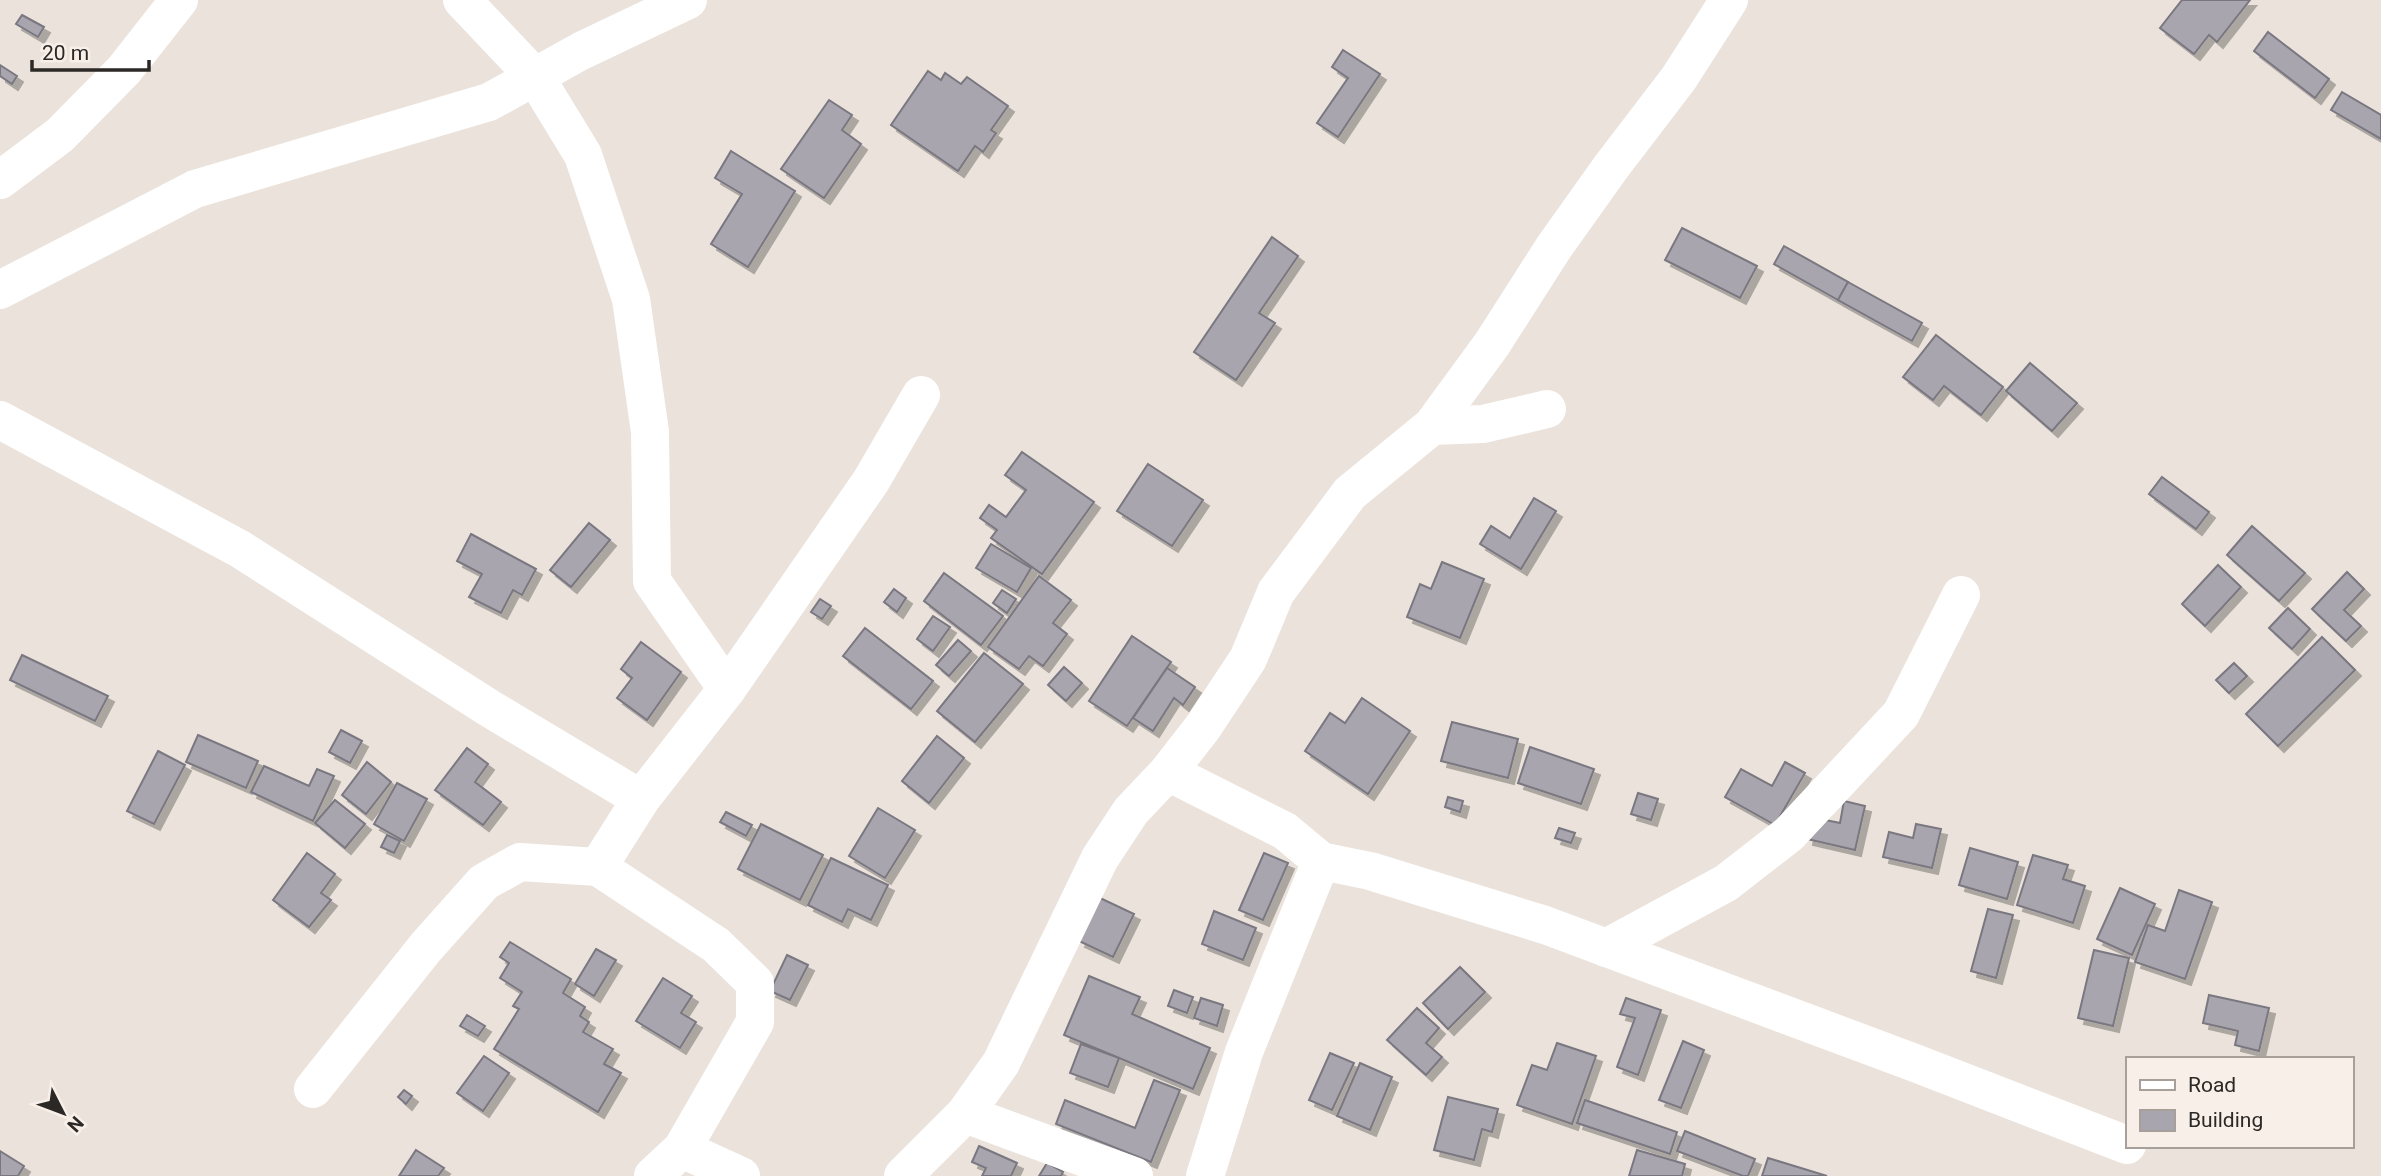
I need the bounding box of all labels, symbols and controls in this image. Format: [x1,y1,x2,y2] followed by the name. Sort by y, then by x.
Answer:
[32,28,149,72] scale bar
[42,41,89,65] text: 20 m
[2126,1057,2353,1148] legend
[2188,1073,2236,1097] text: Road
[28,1078,98,1148] north arrow
[2188,1108,2263,1132] text: Building
[62,1111,88,1137] text: N

